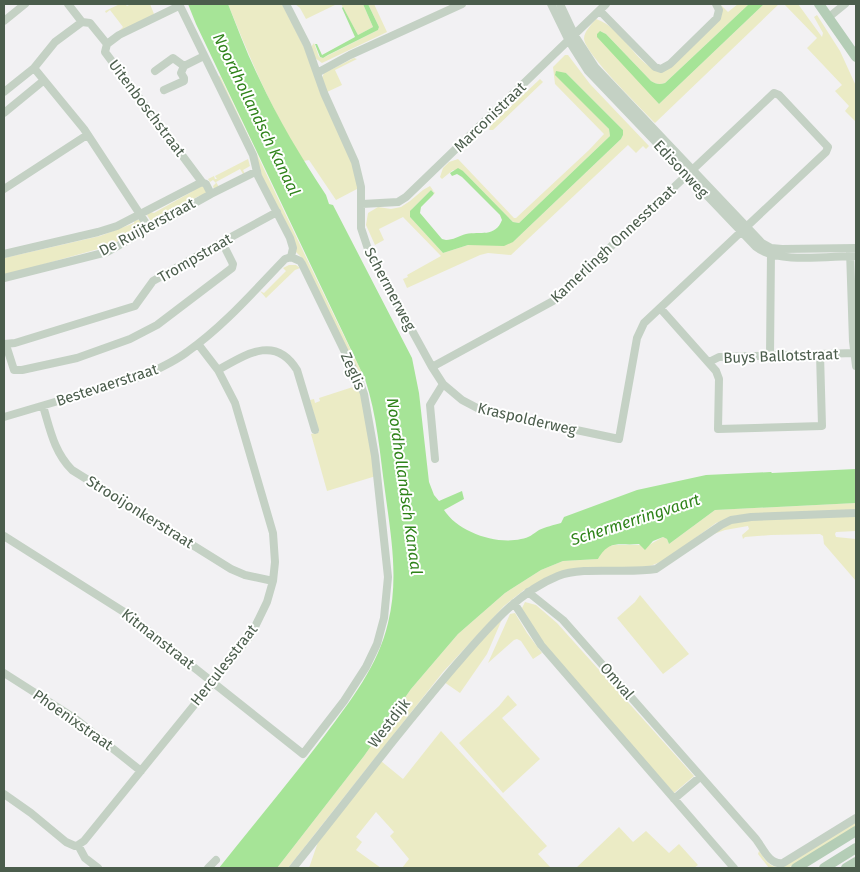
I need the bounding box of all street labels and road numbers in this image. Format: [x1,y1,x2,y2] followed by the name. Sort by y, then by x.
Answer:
[105,56,190,160] street label: Uitenboschstraat
[450,78,530,156] street label: Marconistraat
[650,136,712,202] street label: Edisonweg
[547,181,680,307] street label: Kamerlingh Onnesstraat
[96,194,199,260] street label: De Ruijterstraat
[155,229,236,286] street label: Trompstraat
[361,244,420,334] street label: Schermerweg
[723,345,840,367] street label: Buys Ballotstraat
[337,349,369,393] street label: Zeglis
[54,360,161,410] street label: Bestevaerstraat
[476,399,578,439] street label: Kraspolderweg
[83,472,197,553] street label: Strooijonkerstraat
[118,605,199,673] street label: Kitmanstraat
[187,620,262,709] street label: Herculesstraat
[596,659,638,703] street label: Omval
[29,686,117,755] street label: Phoenixstraat
[364,694,414,751] street label: Westdijk

